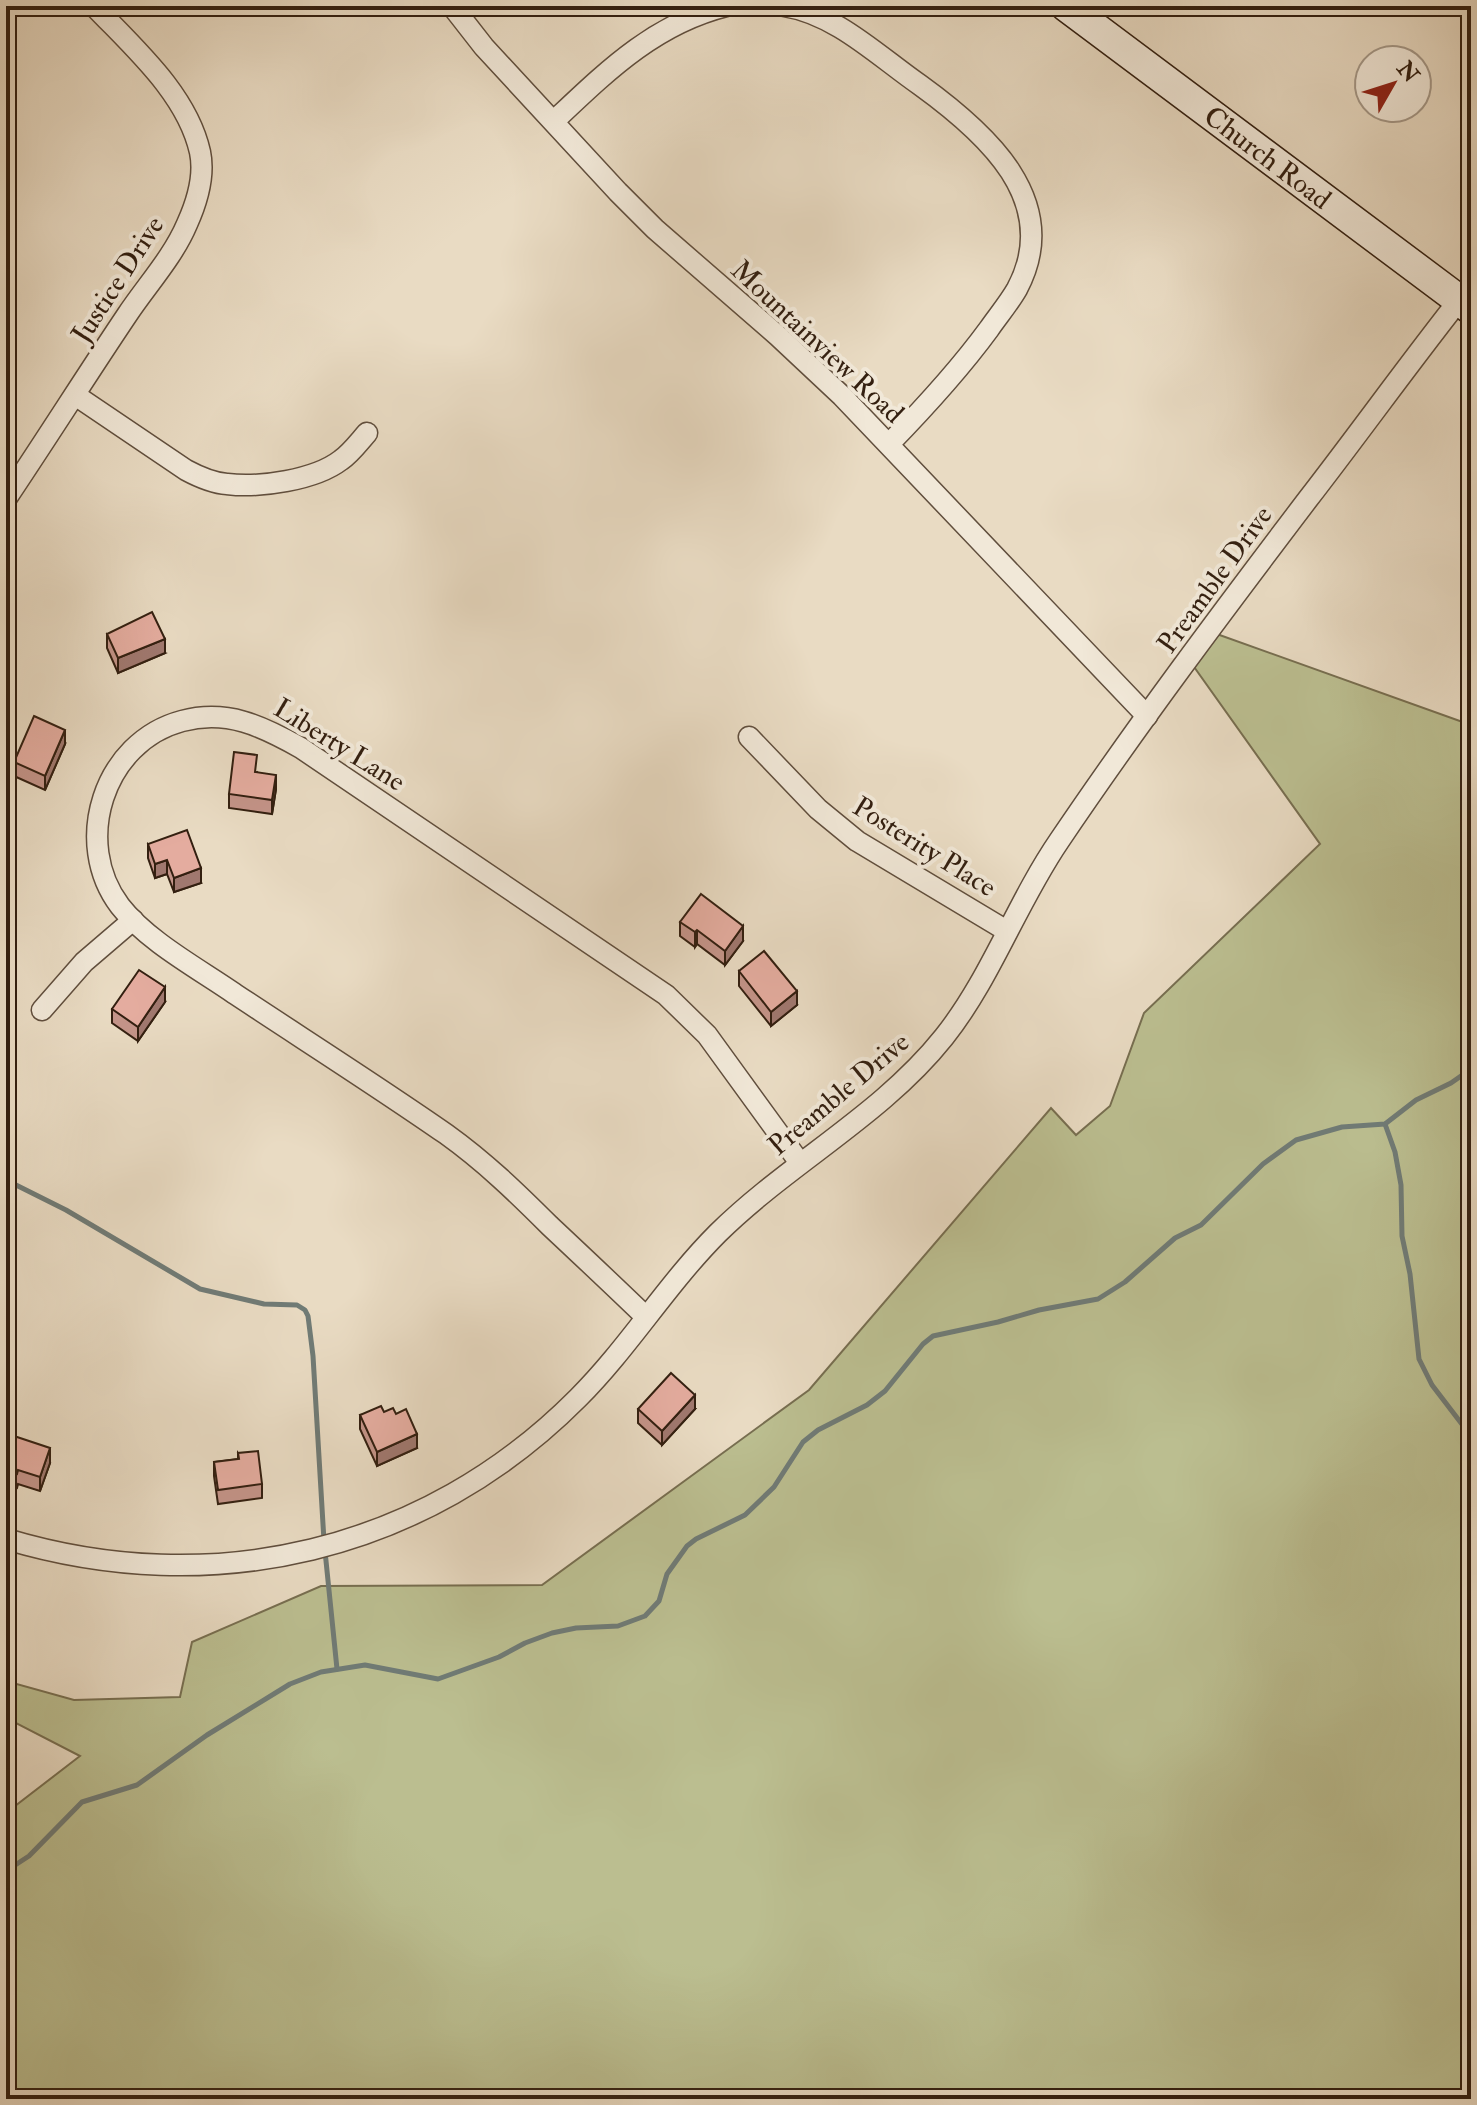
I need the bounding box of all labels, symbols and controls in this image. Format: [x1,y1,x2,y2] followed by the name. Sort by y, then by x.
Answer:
[1353,44,1433,124] north arrow
[1390,55,1425,89] text: N
[1197,99,1338,218] street label: Church Road
[64,210,172,351] street label: Justice Drive
[723,253,911,431] street label: Mountainview Road
[1150,499,1281,660] street label: Preamble Drive
[267,691,412,800] street label: Liberty Lane
[846,789,1003,905] street label: Posterity Place
[761,1025,917,1163] street label: Preamble Drive

